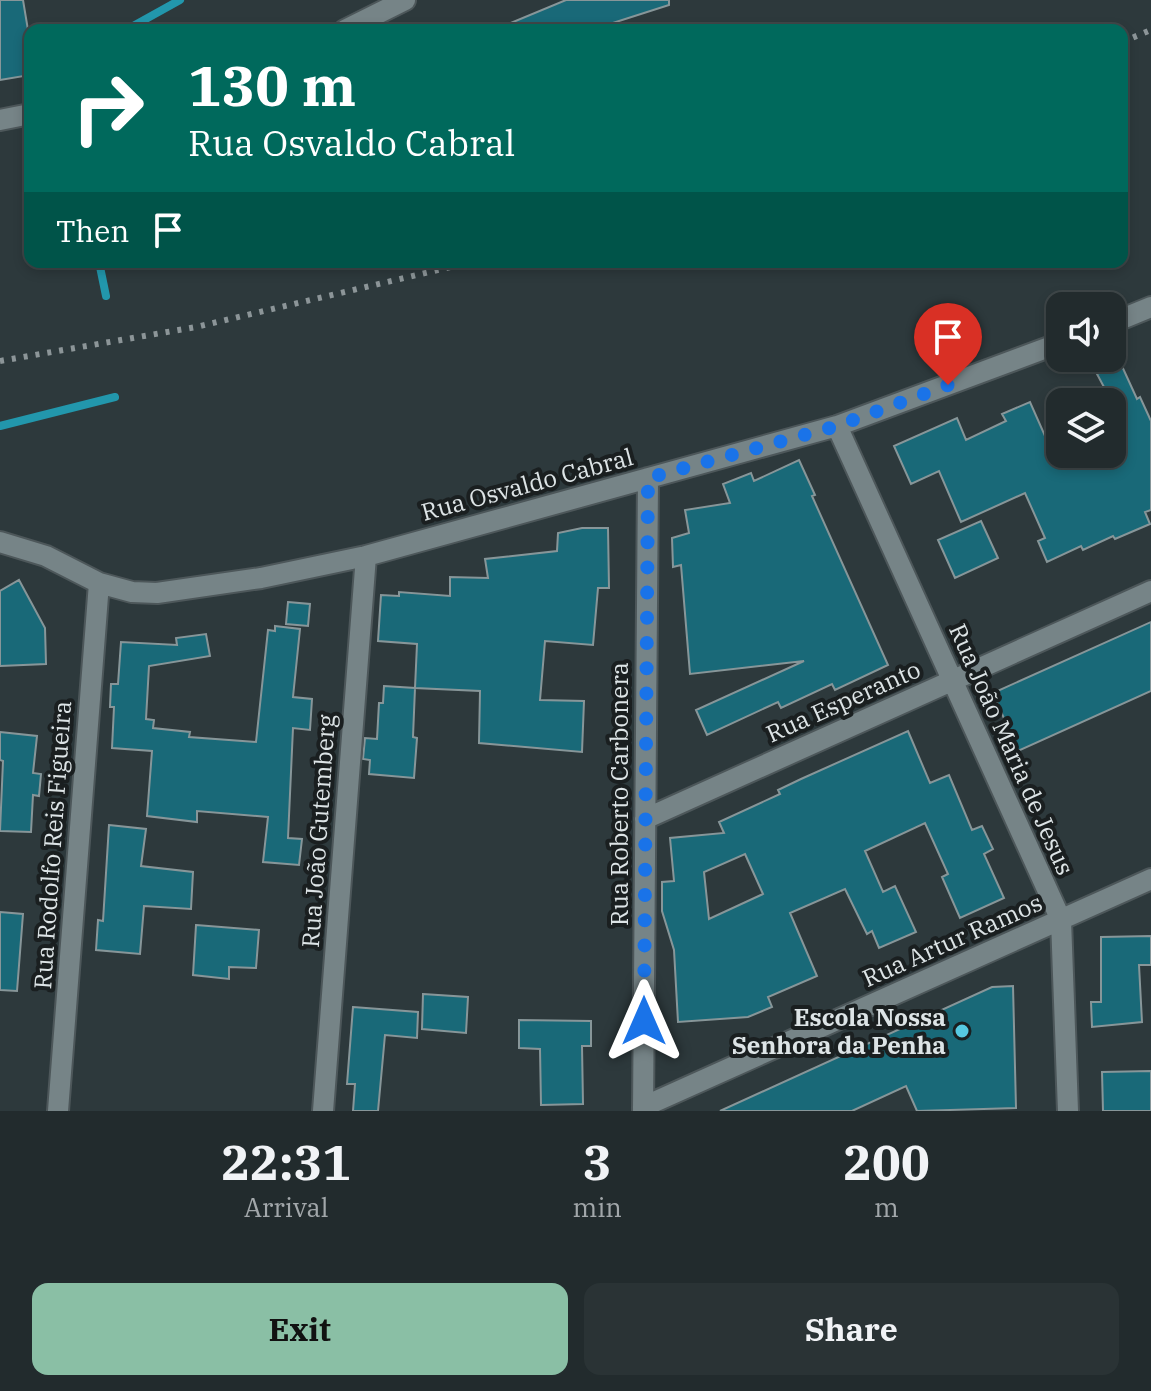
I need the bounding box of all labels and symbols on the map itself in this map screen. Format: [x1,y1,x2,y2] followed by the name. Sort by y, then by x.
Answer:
[914,303,982,385] pin
[417,440,637,528] street label: Rua Osvaldo Cabral
[942,618,1082,880] street label: Rua João Maria de Jesus
[761,653,925,749] street label: Rua Esperanto
[603,662,635,926] street label: Rua Roberto Carbonera
[26,700,78,990] street label: Rua Rodolfo Reis Figueira
[294,713,342,949] street label: Rua João Gutemberg
[857,886,1047,994] street label: Rua Artur Ramos
[602,979,686,1063] position arrow
[732,1001,946,1061] place label: Escola Nossa Senhora da Penha
[953,1022,971,1040] marker: Escola Nossa Senhora da Penha

